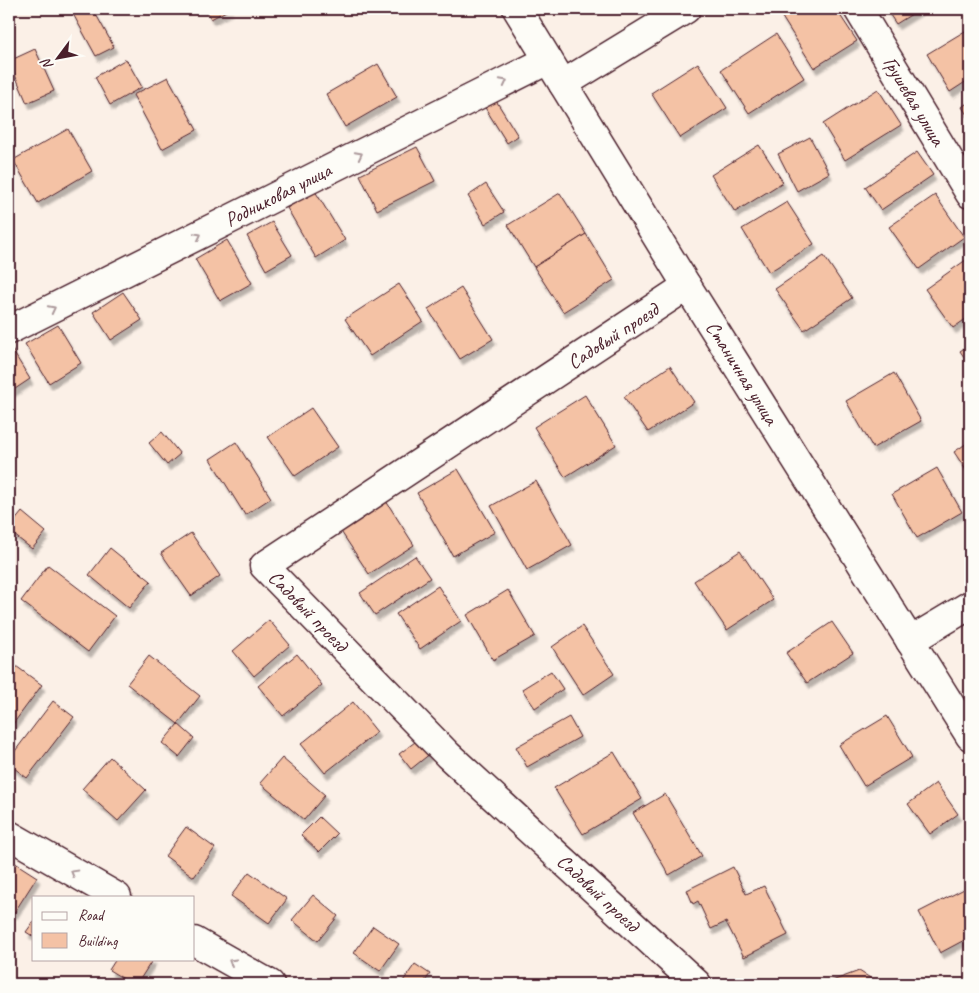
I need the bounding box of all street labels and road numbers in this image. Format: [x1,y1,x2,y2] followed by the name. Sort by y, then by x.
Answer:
[878,52,951,151] street label: Грушевая улица
[221,157,337,232] street label: Родниковая улица
[563,296,665,375] street label: Садовый проезд
[700,316,784,431] street label: Станичная улица
[263,565,354,658] street label: Садовый проезд
[552,849,646,939] street label: Садовый проезд

